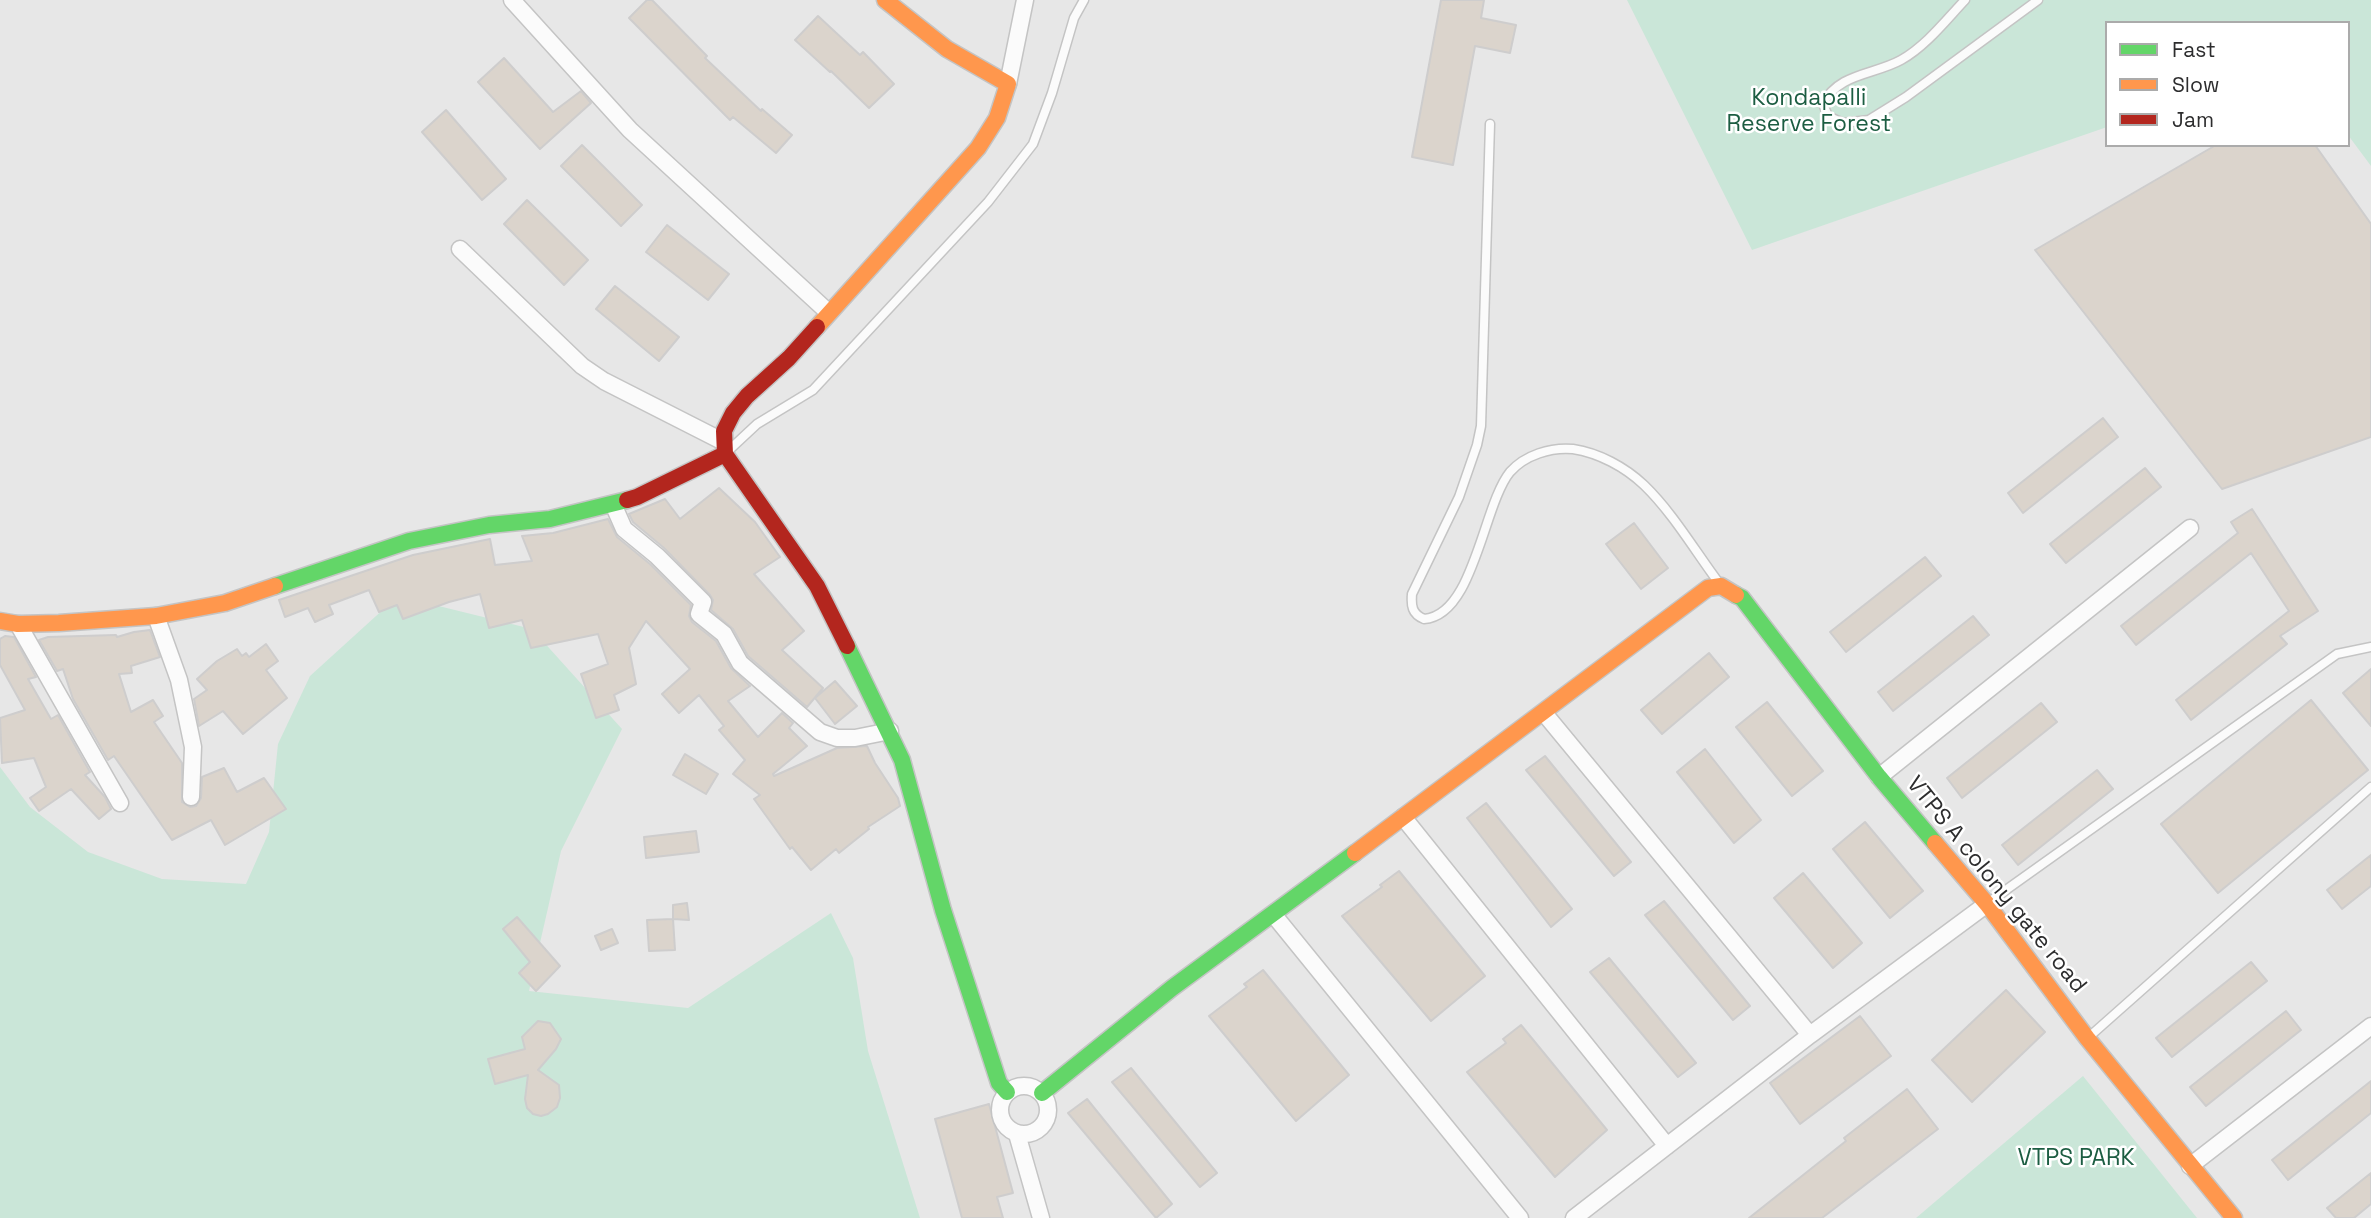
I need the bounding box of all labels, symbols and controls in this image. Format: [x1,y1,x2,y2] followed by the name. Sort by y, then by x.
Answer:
[2105,21,2350,147] legend
[2172,36,2216,63] text: Fast
[2172,71,2220,98] text: Slow
[1727,85,1891,139] park label: Kondapalli Reserve Forest
[2172,106,2214,133] text: Jam
[1900,771,2092,999] street label: VTPS A colony gate road
[2017,1145,2135,1173] park label: VTPS PARK

